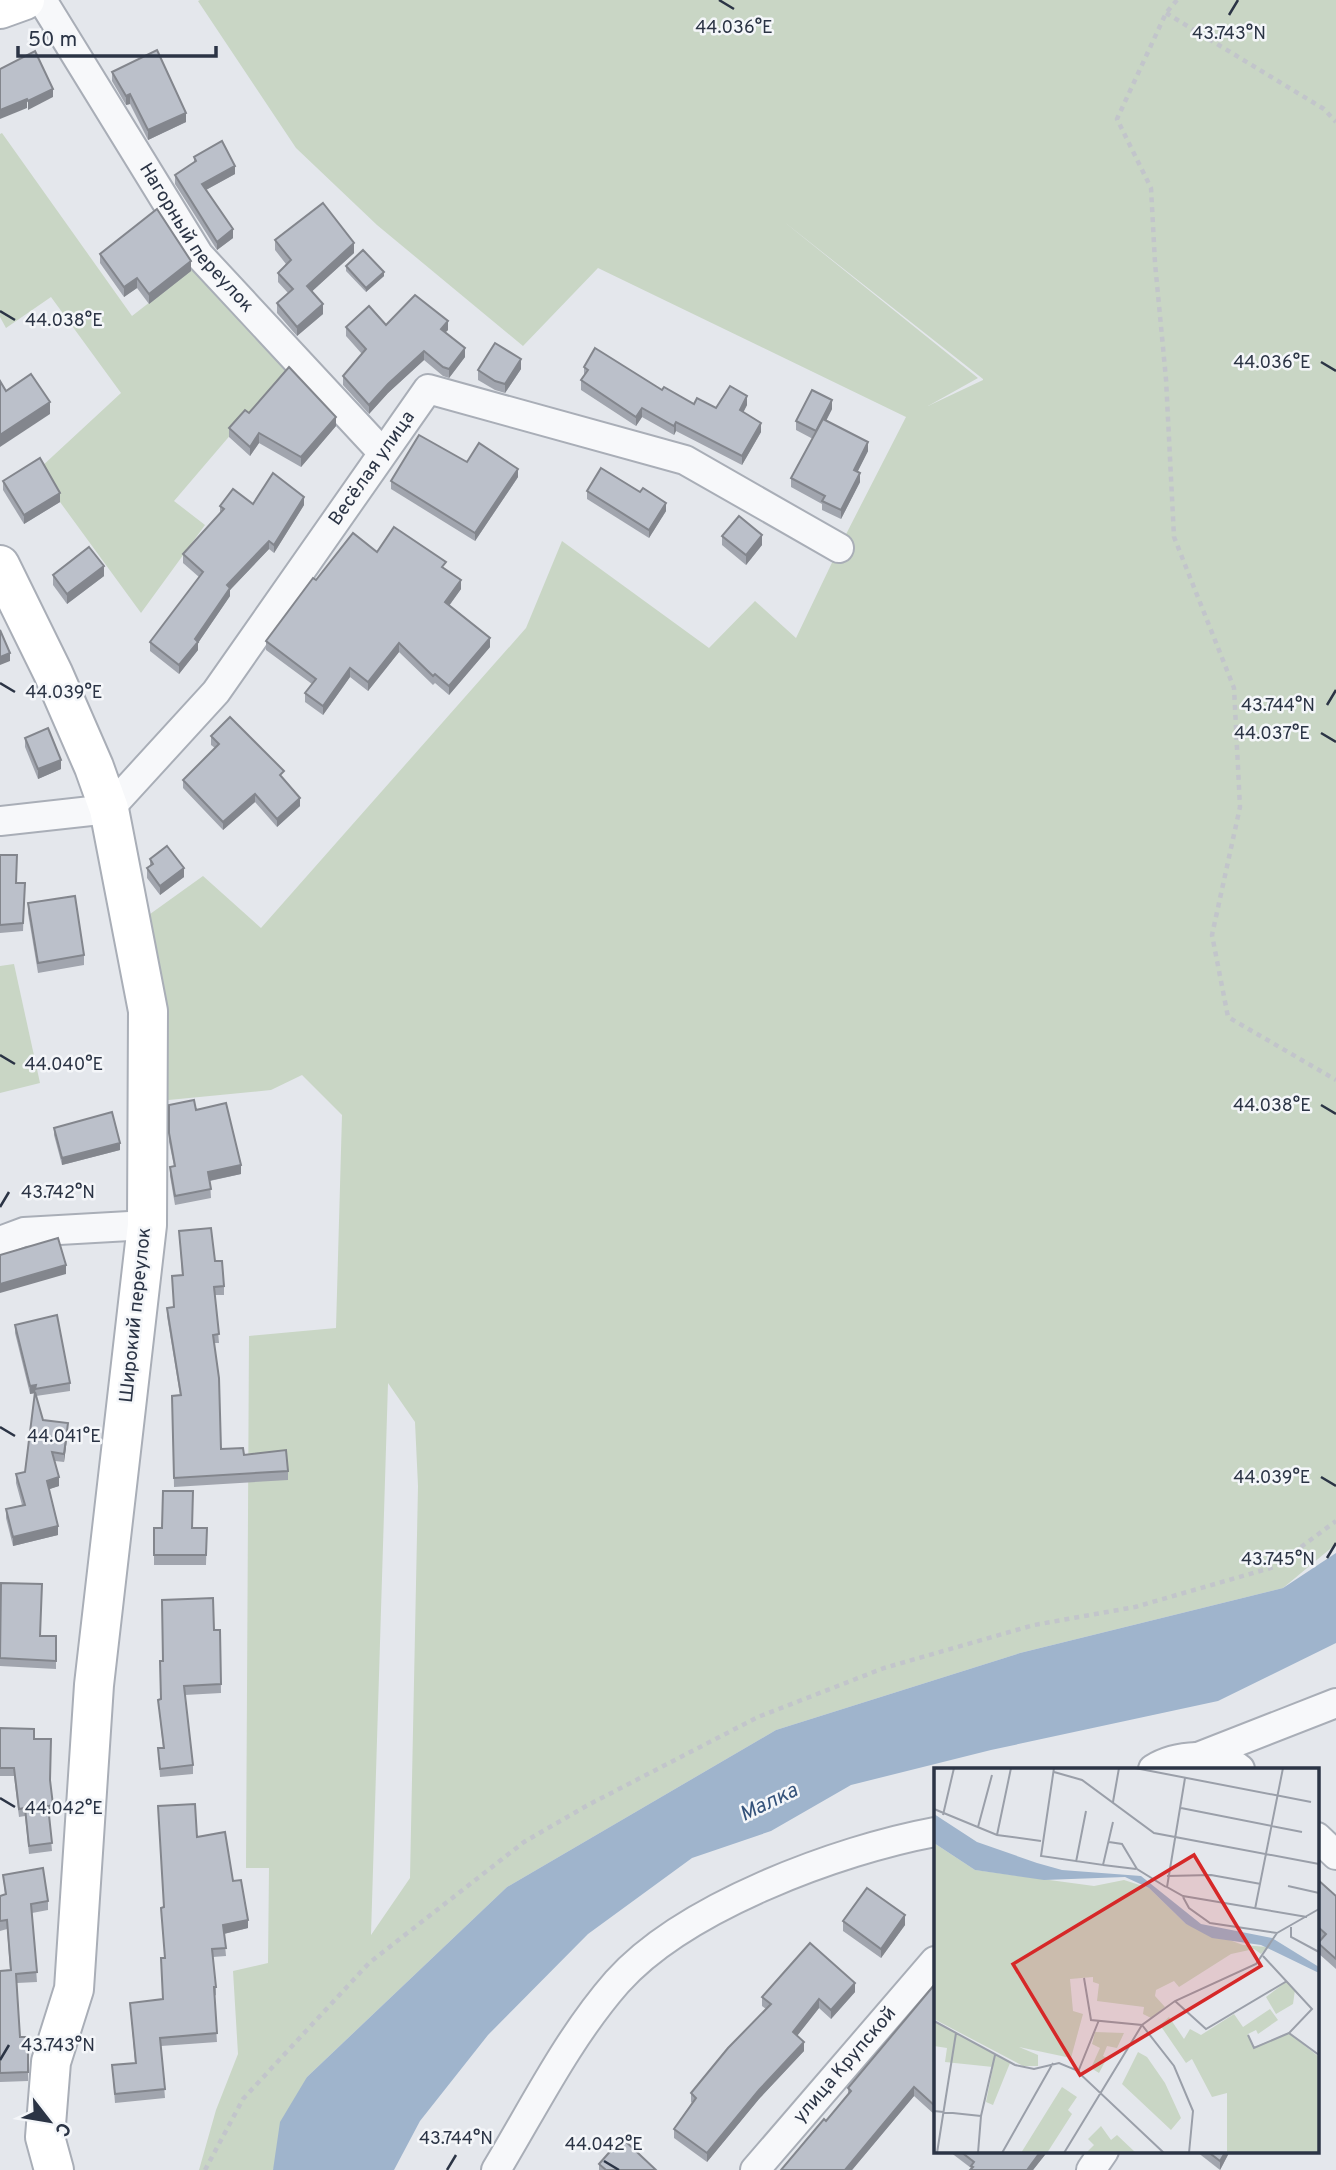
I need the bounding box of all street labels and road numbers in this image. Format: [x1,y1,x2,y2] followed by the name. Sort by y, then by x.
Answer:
[133,159,259,318] street label: Нагорный переулок
[324,406,421,531] street label: Весёлая улица
[115,1226,157,1404] street label: Широкий переулок
[788,2002,902,2129] street label: улица Крупской

